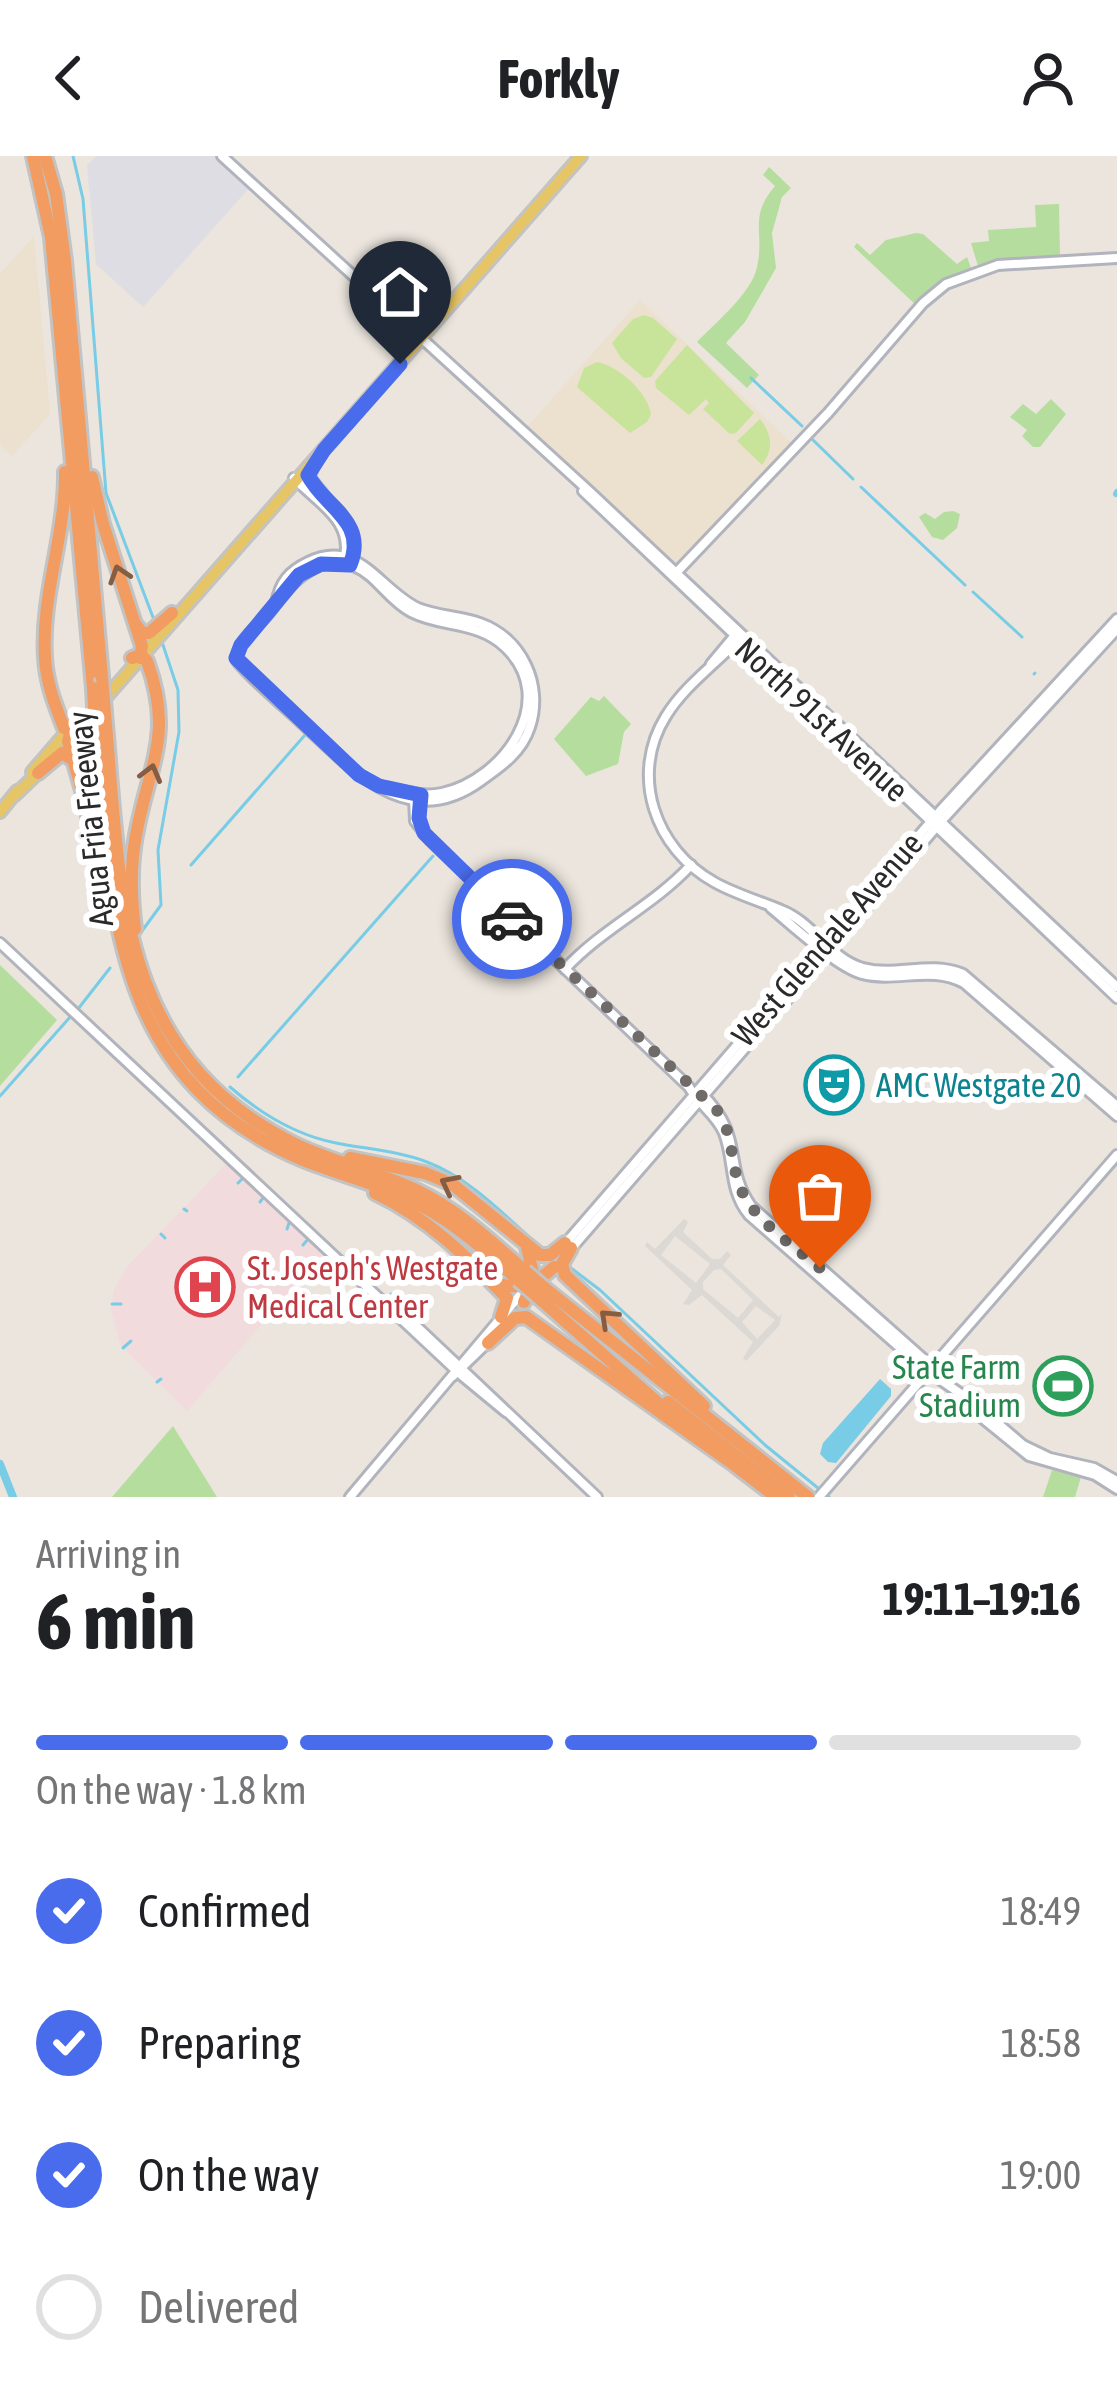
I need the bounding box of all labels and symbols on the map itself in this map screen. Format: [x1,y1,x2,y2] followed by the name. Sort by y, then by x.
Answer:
[349,241,451,364] pin
[109,565,133,586] one-way arrow
[728,629,916,809] street label: North 91st Avenue
[60,710,120,928] street label: Agua Fria Freeway
[137,763,162,784] one-way arrow
[724,824,930,1054] street label: West Glendale Avenue
[452,859,572,979] courier
[803,1054,865,1116] theatre icon: AMC Westgate 20
[876,1066,1081,1104] place label: AMC Westgate 20
[769,1145,871,1268] pin
[440,1175,461,1199] one-way arrow
[247,1249,498,1325] place label: St. Joseph's Westgate Medical Center
[174,1256,236,1318] hospital icon: St. Joseph's Westgate Medical Center
[600,1310,621,1332] one-way arrow
[892,1348,1021,1424] place label: State Farm Stadium
[1032,1355,1094,1417] sports icon: State Farm Stadium

